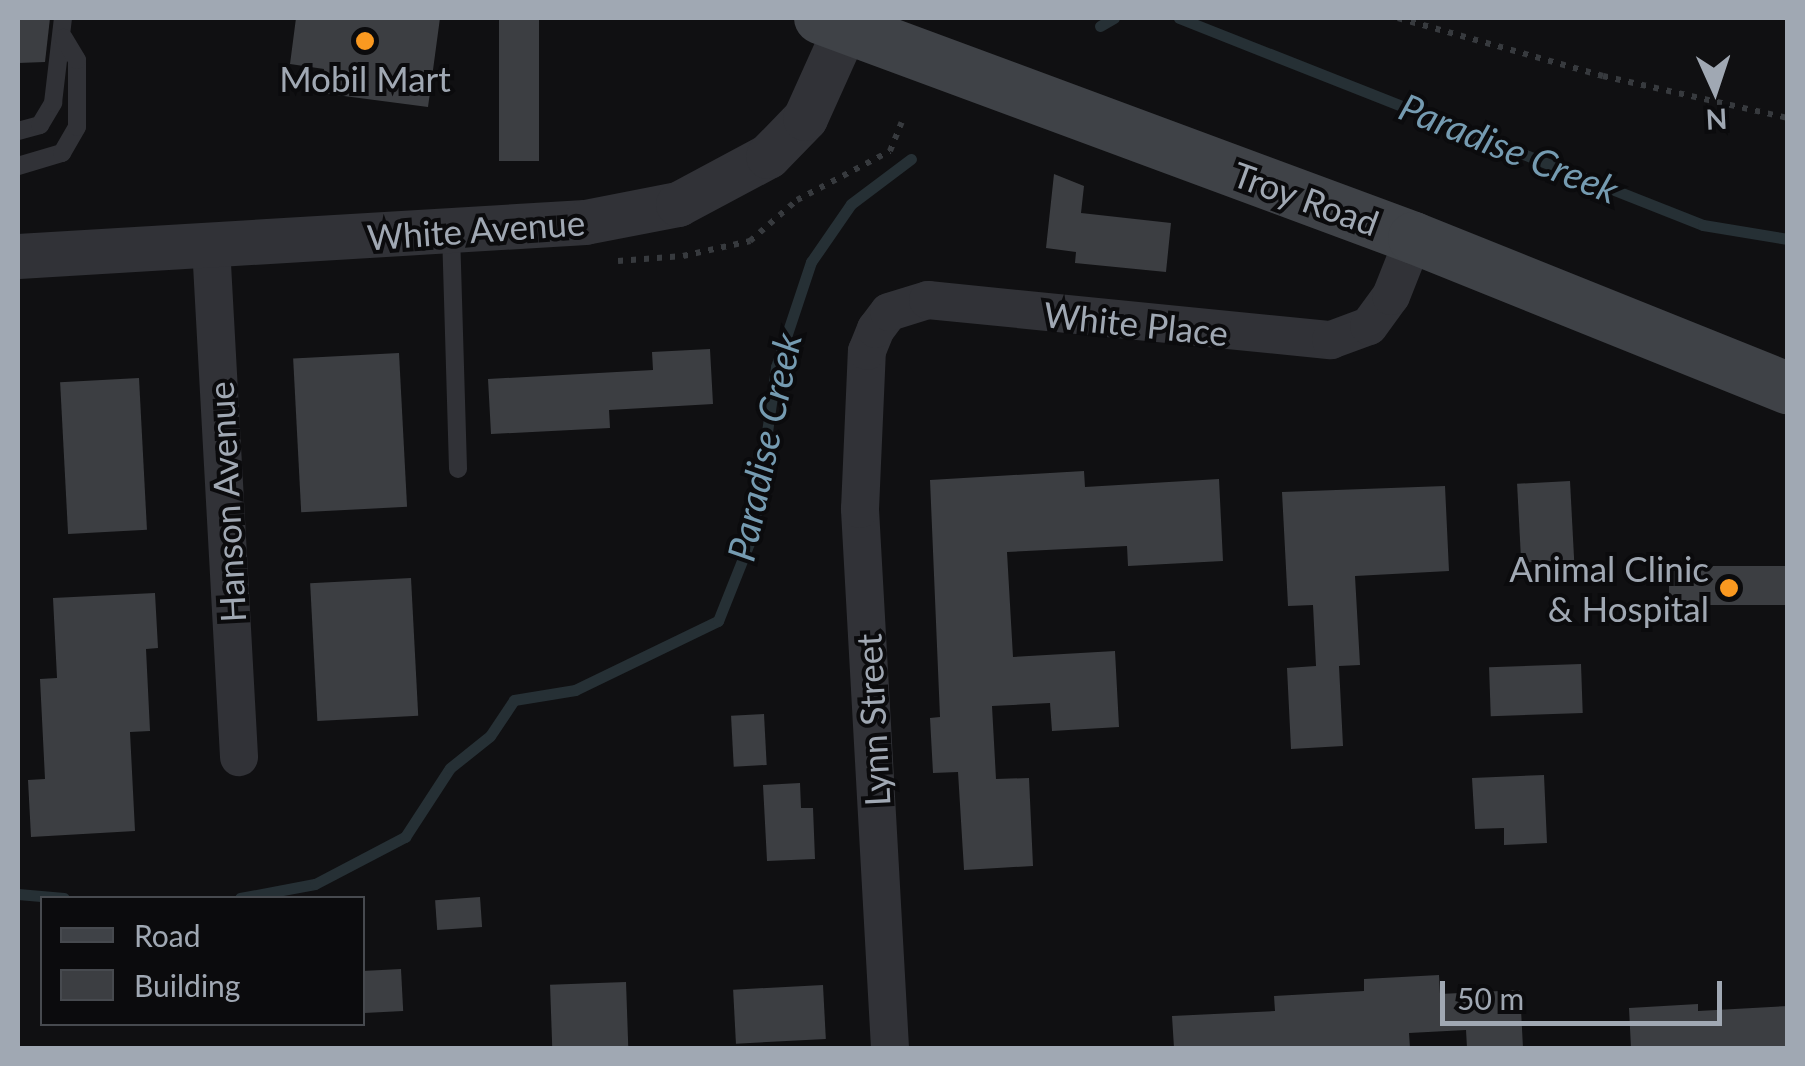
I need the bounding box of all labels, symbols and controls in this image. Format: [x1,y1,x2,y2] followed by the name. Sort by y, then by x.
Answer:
[354,30,376,52] marker: Mobil Mart
[1665,40,1765,140] north arrow
[279,57,451,99] place label: Mobil Mart
[1393,83,1625,213] water label: Paradise Creek
[1705,102,1728,137] text: N
[1227,152,1385,244] street label: Troy Road
[365,200,587,258] street label: White Avenue
[1042,292,1230,354] street label: White Place
[718,329,810,565] water label: Paradise Creek
[199,380,253,624] street label: Hanson Avenue
[1509,547,1709,629] place label: Animal Clinic & Hospital
[1718,577,1740,599] marker: Animal Clinic & Hospital
[847,633,897,807] street label: Lynn Street
[40,896,365,1026] legend
[134,917,201,953] text: Road
[1445,961,1728,1023] scale bar
[134,967,240,1003] text: Building
[1457,980,1524,1016] text: 50 m

